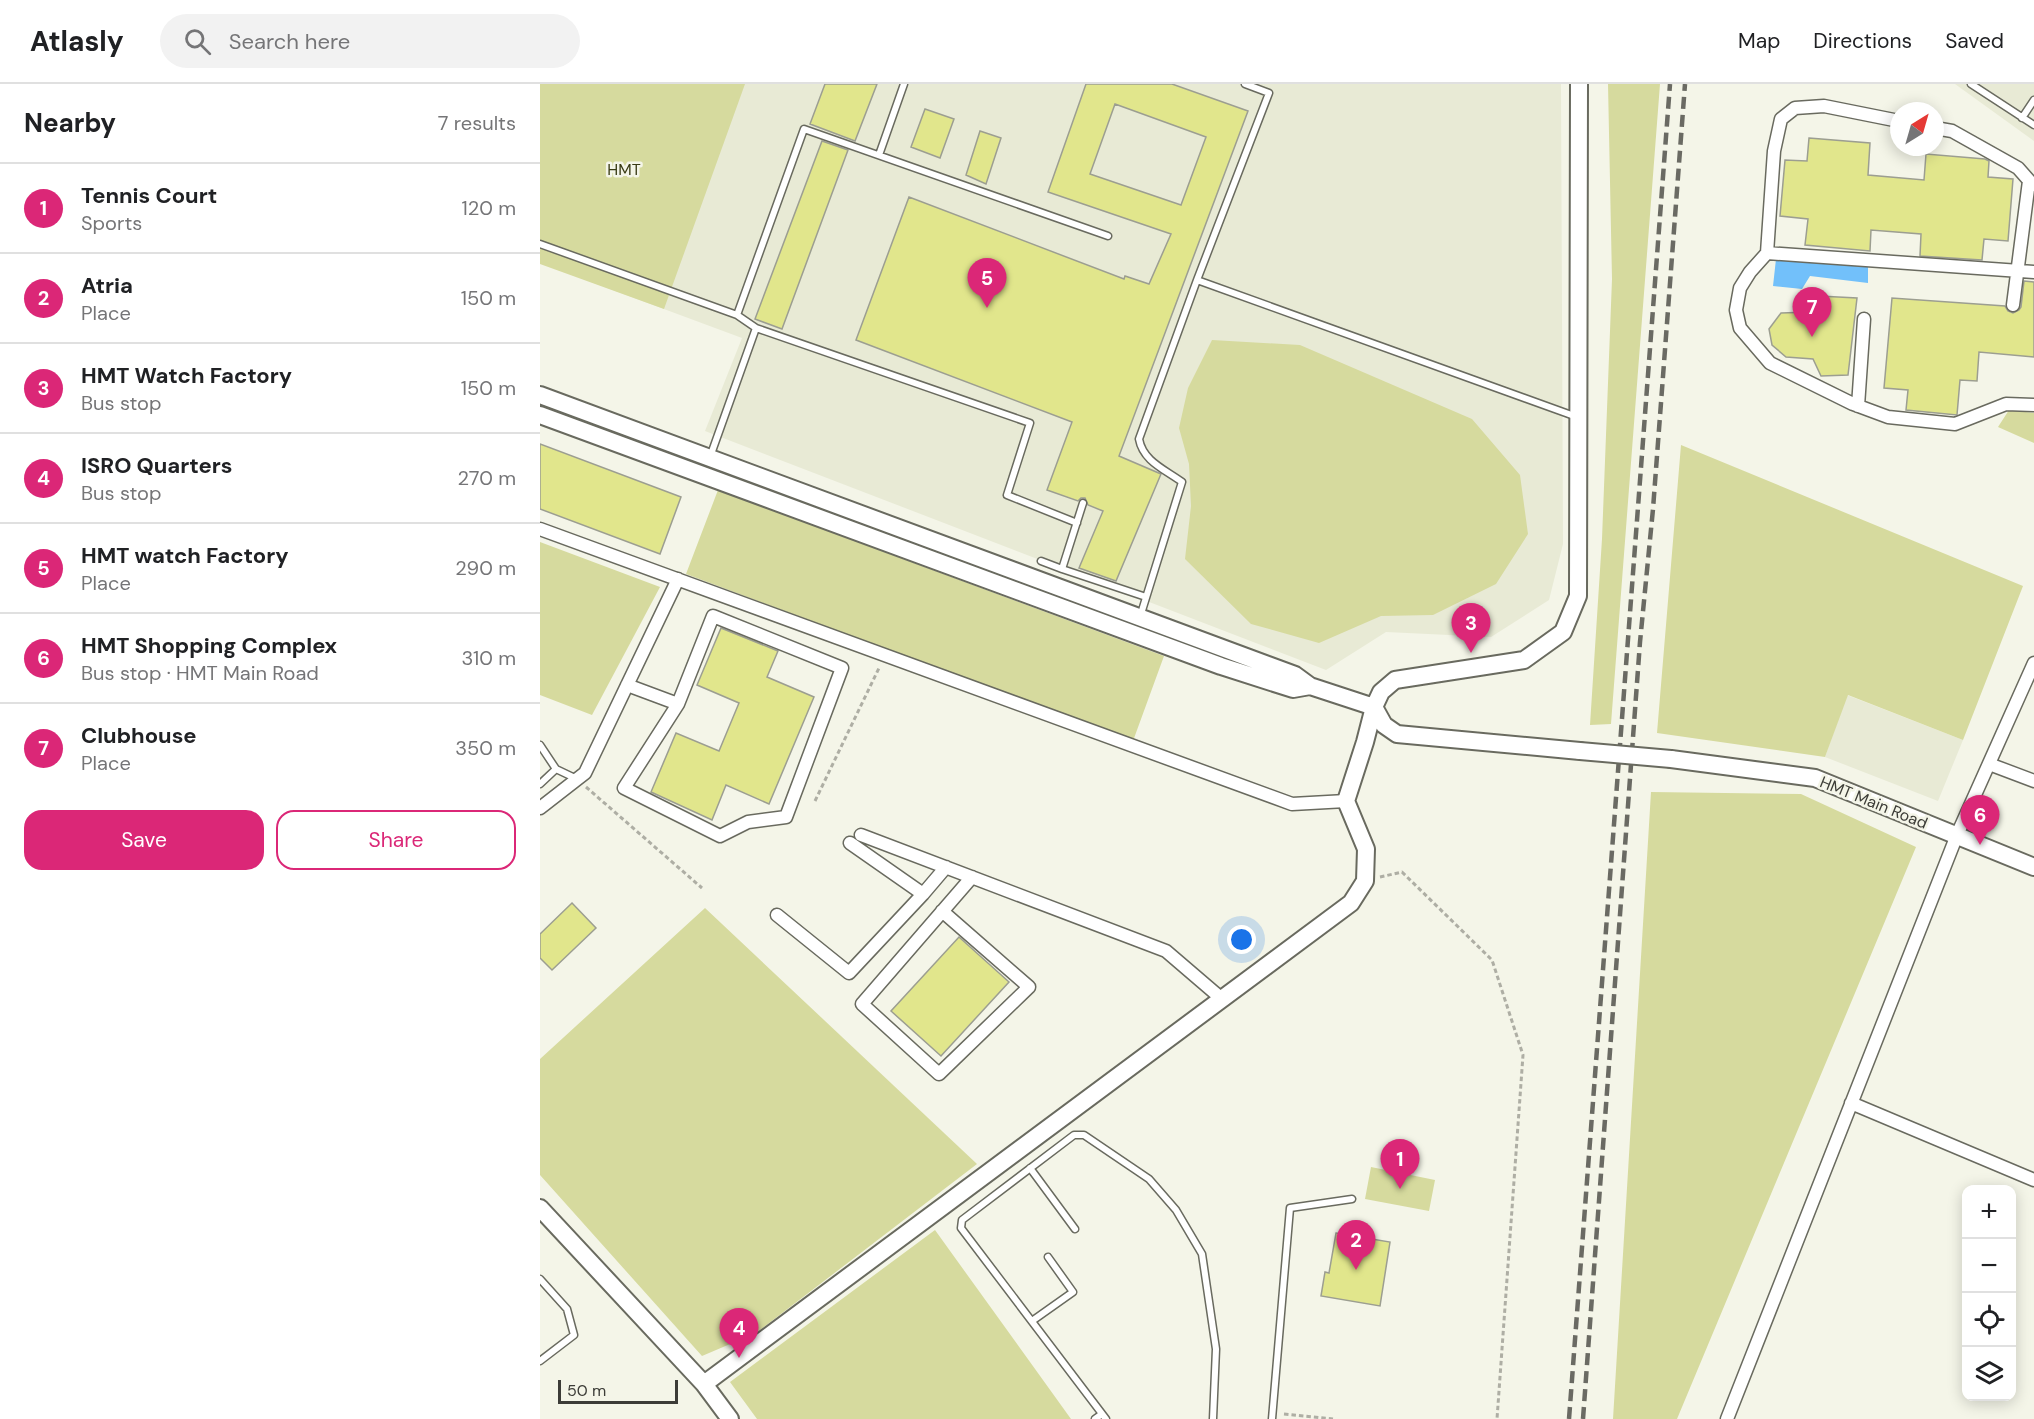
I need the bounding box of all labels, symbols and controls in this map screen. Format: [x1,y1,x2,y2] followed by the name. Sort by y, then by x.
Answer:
[160,14,580,68] search box
[30,23,124,60] text: Atlasly
[181,25,214,58] icon: search
[229,27,350,56] text: Search here
[1738,27,1780,55] text: Map
[1813,27,1912,55] text: Directions
[1945,27,2004,55] text: Saved
[1890,102,1944,156] north arrow
[24,106,116,140] text: Nearby
[438,110,516,136] text: 7 results
[607,159,641,180] park label: HMT
[81,181,217,210] text: Tennis Court
[40,195,47,221] text: 1
[462,195,516,221] text: 120 m
[81,210,142,236] text: Sports
[968,258,1006,308] pin: 5
[81,271,133,300] text: Atria
[38,285,49,311] text: 2
[461,285,516,311] text: 150 m
[1792,288,1832,337] pin: 7
[81,300,131,326] text: Place
[81,361,292,390] text: HMT Watch Factory
[37,375,50,401] text: 3
[461,375,516,401] text: 150 m
[81,390,161,416] text: Bus stop
[81,451,232,480] text: ISRO Quarters
[37,465,50,491] text: 4
[458,465,516,491] text: 270 m
[81,480,161,506] text: Bus stop
[81,541,288,570] text: HMT watch Factory
[37,555,50,581] text: 5
[455,555,516,581] text: 290 m
[81,570,131,596] text: Place
[1452,604,1490,653] pin: 3
[81,631,337,660] text: HMT Shopping Complex
[37,645,50,671] text: 6
[461,645,516,671] text: 310 m
[81,660,319,686] text: Bus stop · HMT Main Road
[81,721,197,750] text: Clubhouse
[38,735,49,761] text: 7
[455,735,516,761] text: 350 m
[81,750,131,776] text: Place
[1817,771,1931,834] street label: HMT Main Road
[1960,796,2000,845] pin: 6
[24,810,264,870] button: Save
[276,810,516,870] button: Share
[1227,925,1256,954] your location
[1380,1140,1420,1189] pin: 1
[1962,1185,2016,1401] map controls
[1962,1185,2016,1239] button: +
[1336,1220,1376,1270] pin: 2
[1962,1239,2016,1293] button: −
[1962,1293,2016,1347] button: locate
[720,1308,758,1358] pin: 4
[1962,1347,2016,1401] button: layers
[558,1377,678,1404] scale bar
[567,1380,606,1401] text: 50 m

